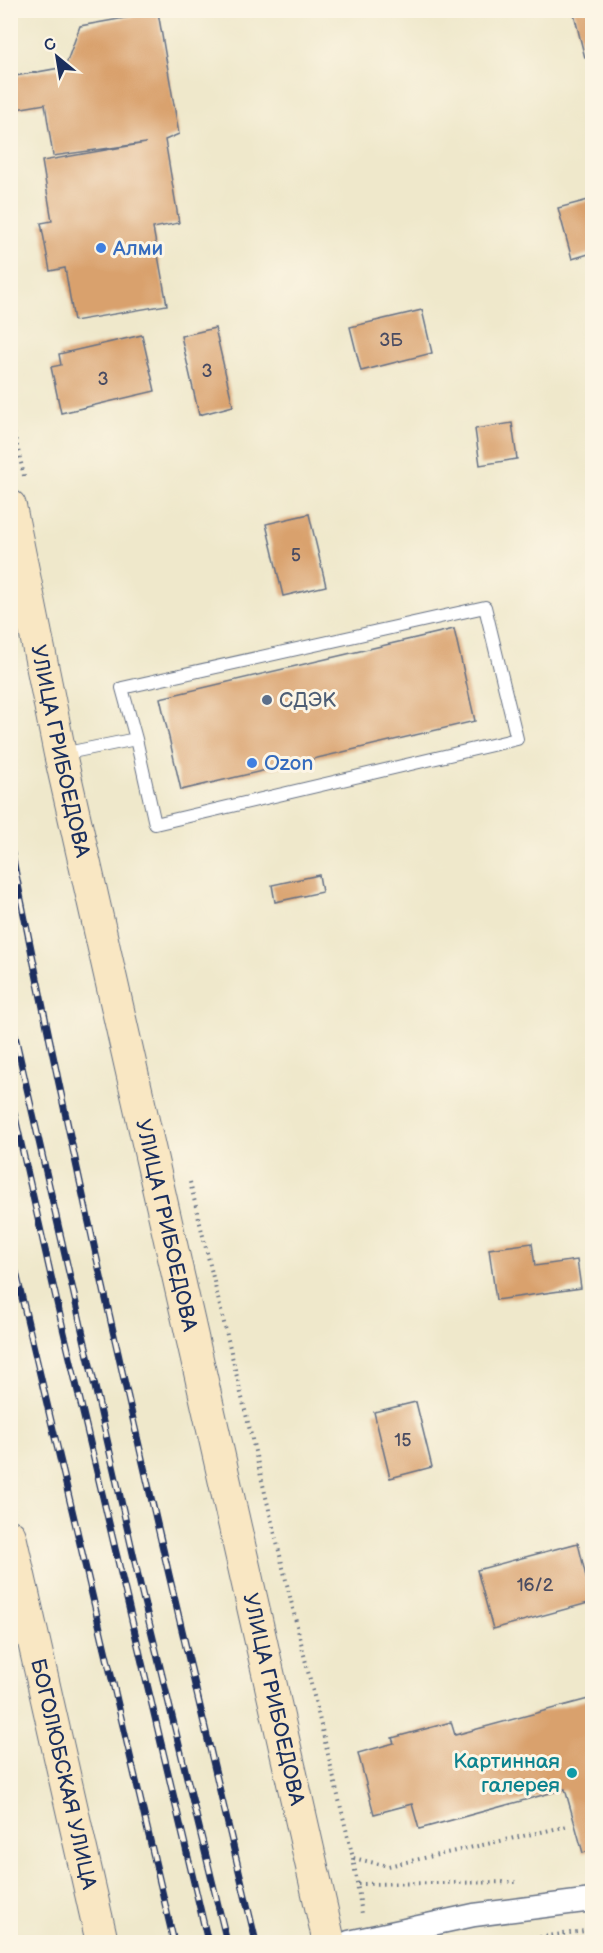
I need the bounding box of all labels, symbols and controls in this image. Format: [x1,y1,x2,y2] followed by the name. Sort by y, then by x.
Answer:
[27,27,87,87] north arrow
[41,34,60,56] text: С
[112,236,163,261] place label: Алми
[94,241,108,255] marker: Алми
[379,330,403,351] house number: 3Б
[201,361,213,382] house number: 3
[97,369,109,390] house number: 3
[291,545,301,566] house number: 5
[26,642,96,860] street label: УЛИЦА ГРИБОЕДОВА
[279,688,336,713] place label: СДЭК
[260,693,274,707] marker: СДЭК
[264,751,313,776] place label: Ozon
[245,756,259,770] marker: Ozon
[131,1117,203,1334] street label: УЛИЦА ГРИБОЕДОВА
[394,1430,412,1451] house number: 15
[517,1575,554,1596] house number: 16/2
[238,1591,310,1808] street label: УЛИЦА ГРИБОЕДОВА
[26,1656,102,1892] street label: БОГОЛЮБСКАЯ УЛИЦА
[453,1749,560,1798] place label: Картинная галерея
[565,1766,579,1780] marker: Картинная галерея

